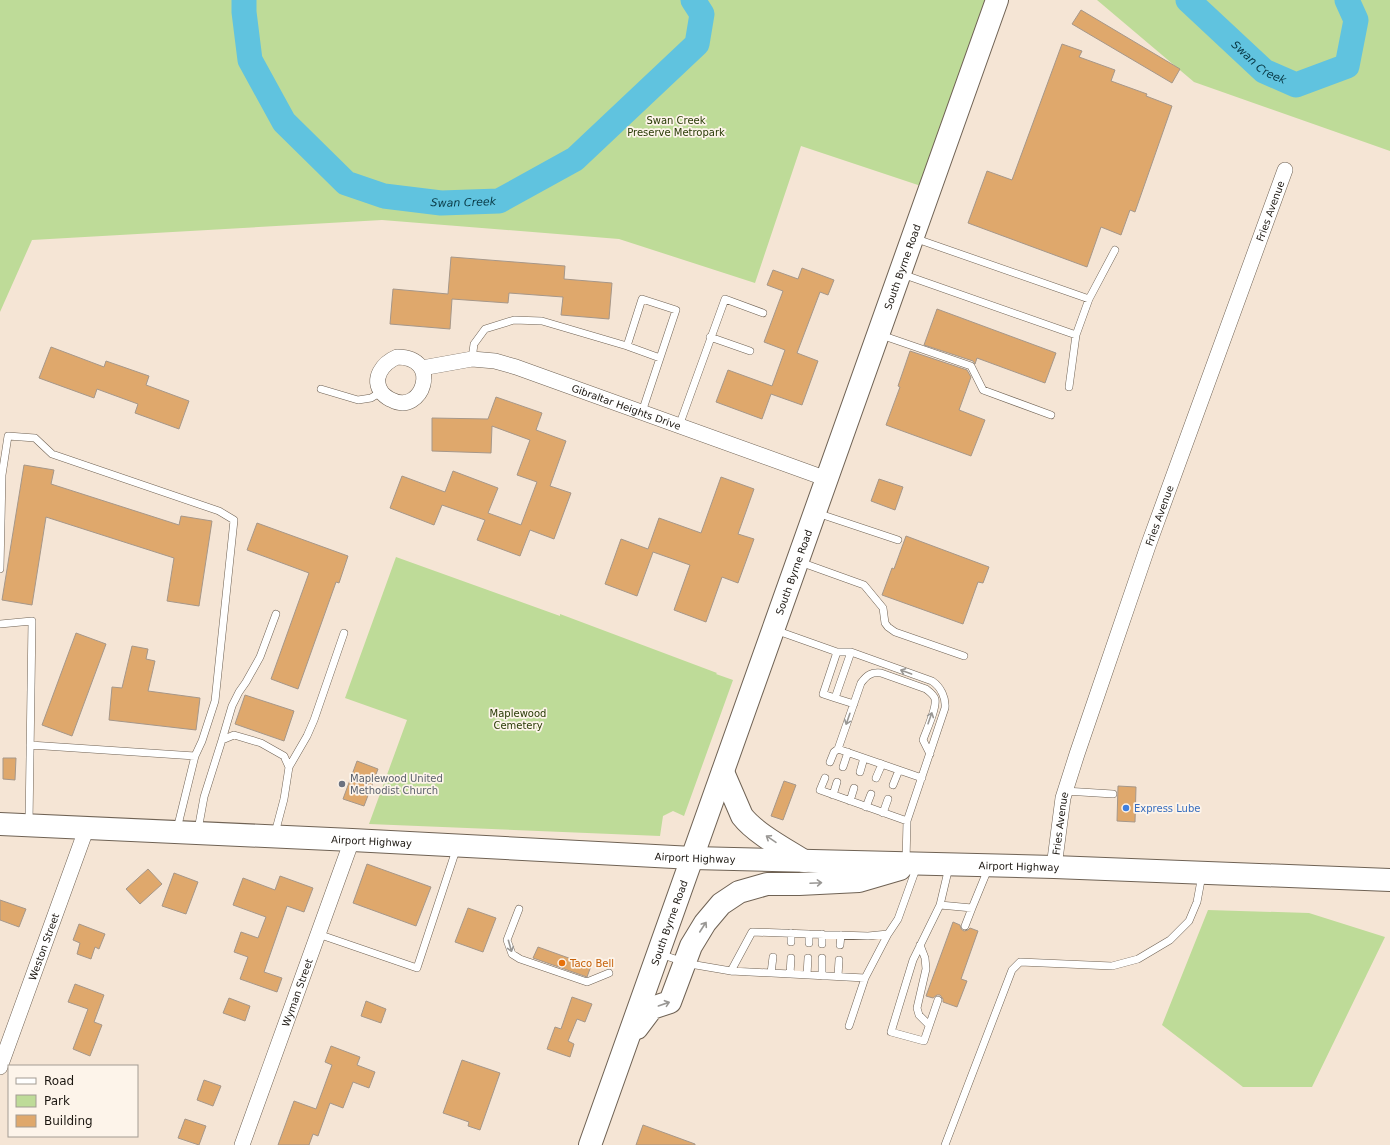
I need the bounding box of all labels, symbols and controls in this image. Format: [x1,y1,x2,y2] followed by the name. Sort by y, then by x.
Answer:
[1229,38,1289,87] water label: Swan Creek
[627,115,725,138] park label: Swan Creek Preserve Metropark
[1254,179,1286,243] street label: Fries Avenue
[430,195,497,210] water label: Swan Creek
[882,223,922,311] street label: South Byrne Road
[570,382,683,431] street label: Gibraltar Heights Drive
[1143,484,1175,547] street label: Fries Avenue
[773,528,814,616] street label: South Byrne Road
[900,667,912,675] one-way arrow
[490,708,546,731] park label: Maplewood Cemetery
[844,712,852,724] one-way arrow
[927,713,935,725] one-way arrow
[350,773,443,796] place label: Maplewood United Methodist Church
[337,779,347,789] marker: Maplewood United Methodist Church
[1050,790,1070,856] street label: Fries Avenue
[1121,803,1131,813] marker: Express Lube
[1134,803,1200,814] place label: Express Lube
[331,834,412,849] street label: Airport Highway
[766,835,777,843] one-way arrow
[655,850,736,865] street label: Airport Highway
[979,860,1060,873] street label: Airport Highway
[649,878,689,967] street label: South Byrne Road
[809,880,822,887] one-way arrow
[26,911,61,982] street label: Weston Street
[698,922,707,933] one-way arrow
[506,939,514,952] one-way arrow
[280,957,314,1028] street label: Wyman Street
[557,958,567,968] marker: Taco Bell
[569,958,614,969] place label: Taco Bell
[657,1000,670,1007] one-way arrow
[8,1065,138,1137] legend
[44,1074,74,1088] text: Road
[44,1094,70,1108] text: Park
[44,1114,93,1128] text: Building

